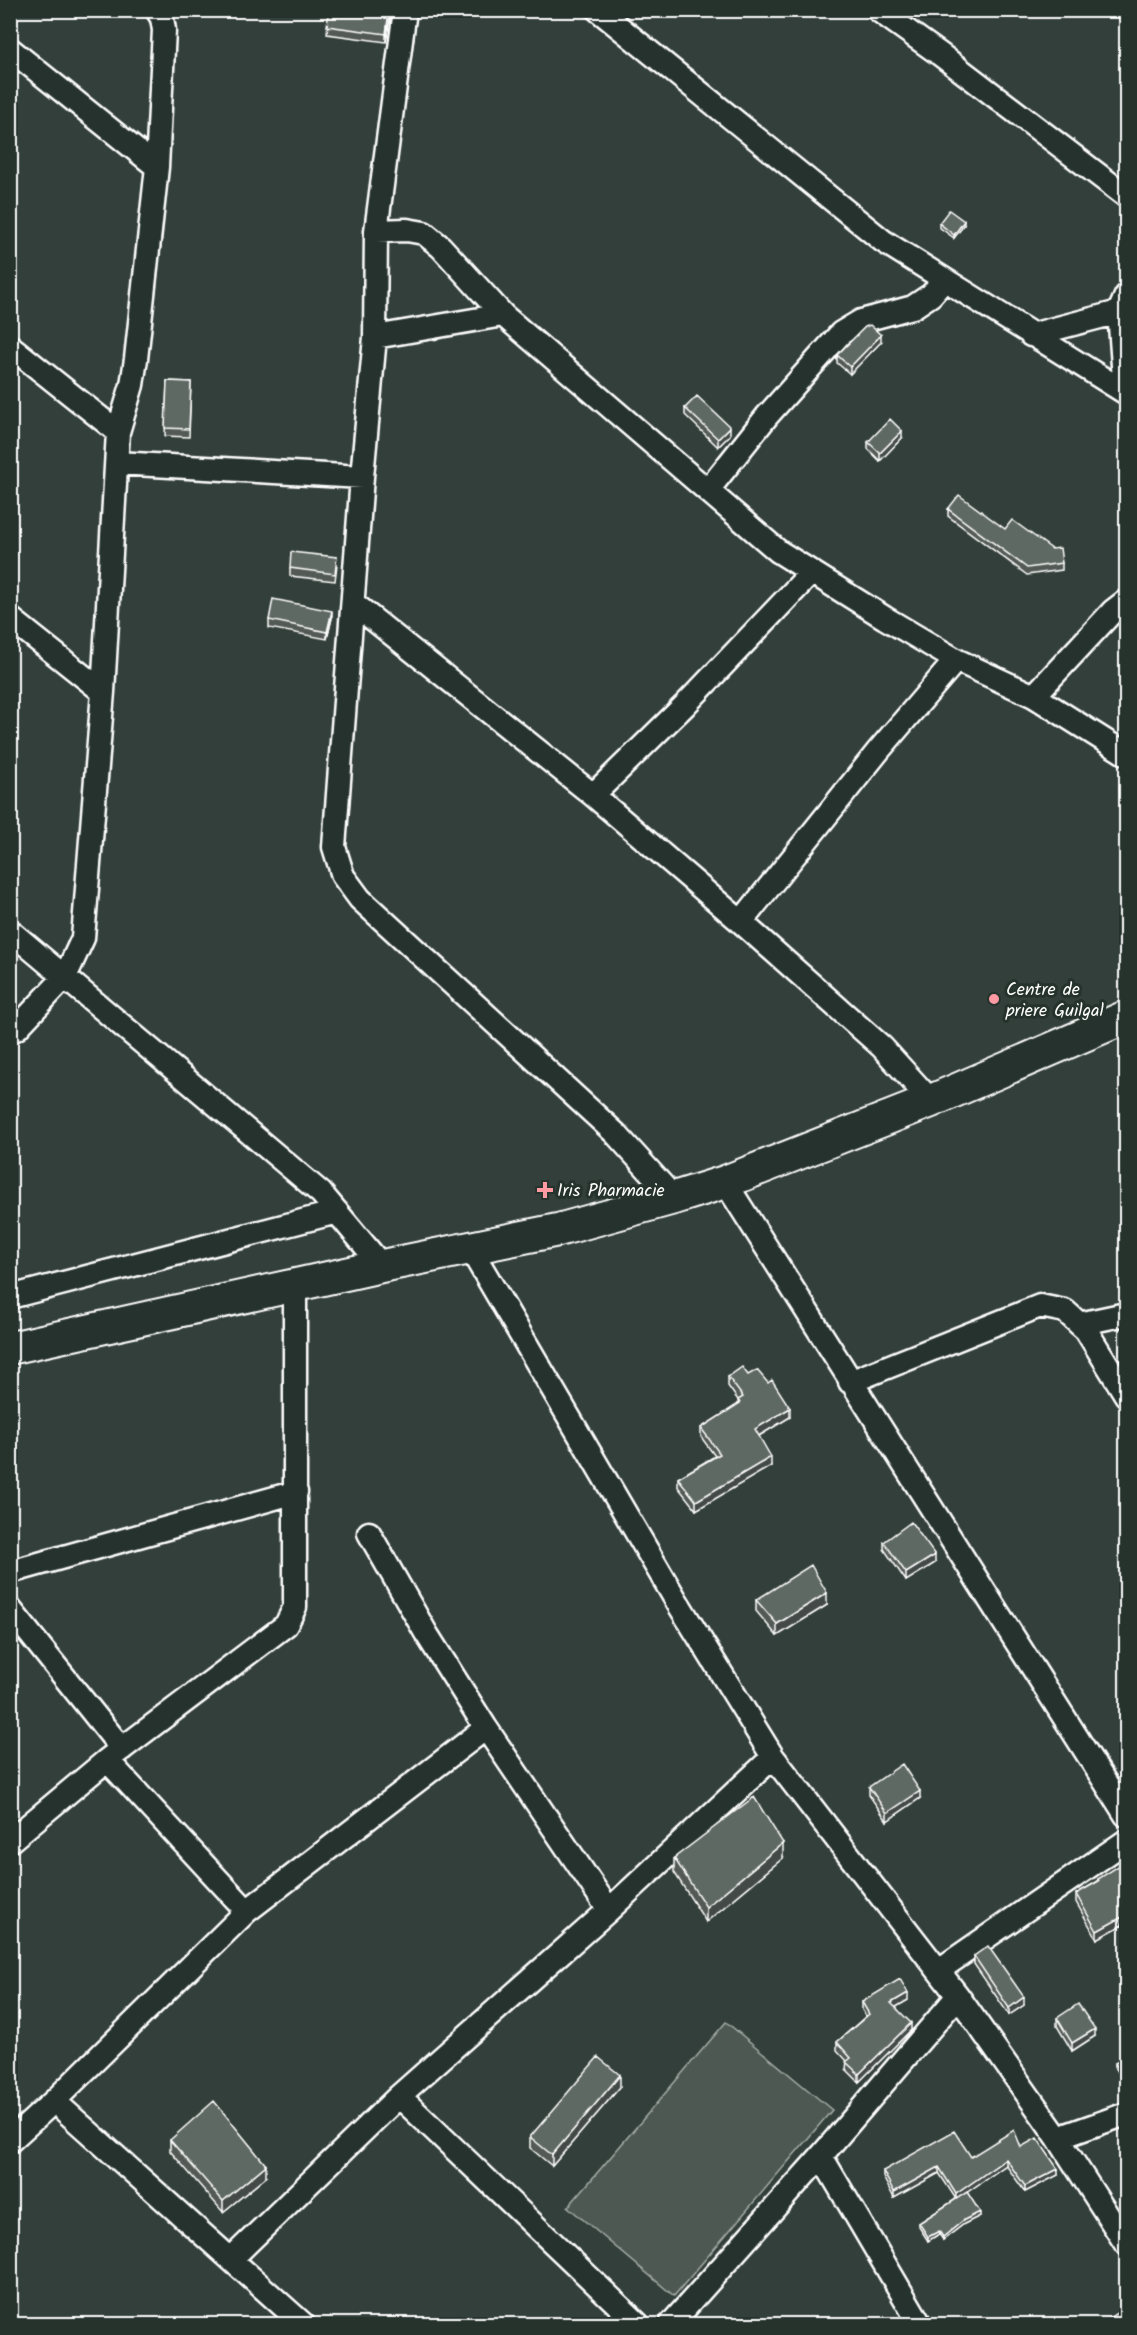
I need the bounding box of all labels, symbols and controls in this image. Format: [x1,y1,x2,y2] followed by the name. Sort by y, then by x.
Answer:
[1005,976,1105,1026] place label: Centre de priere Guilgal
[987,992,1001,1006] marker: Centre de priere Guilgal
[557,1177,665,1206] place label: Iris Pharmacie
[538,1183,552,1197] marker: Iris Pharmacie

